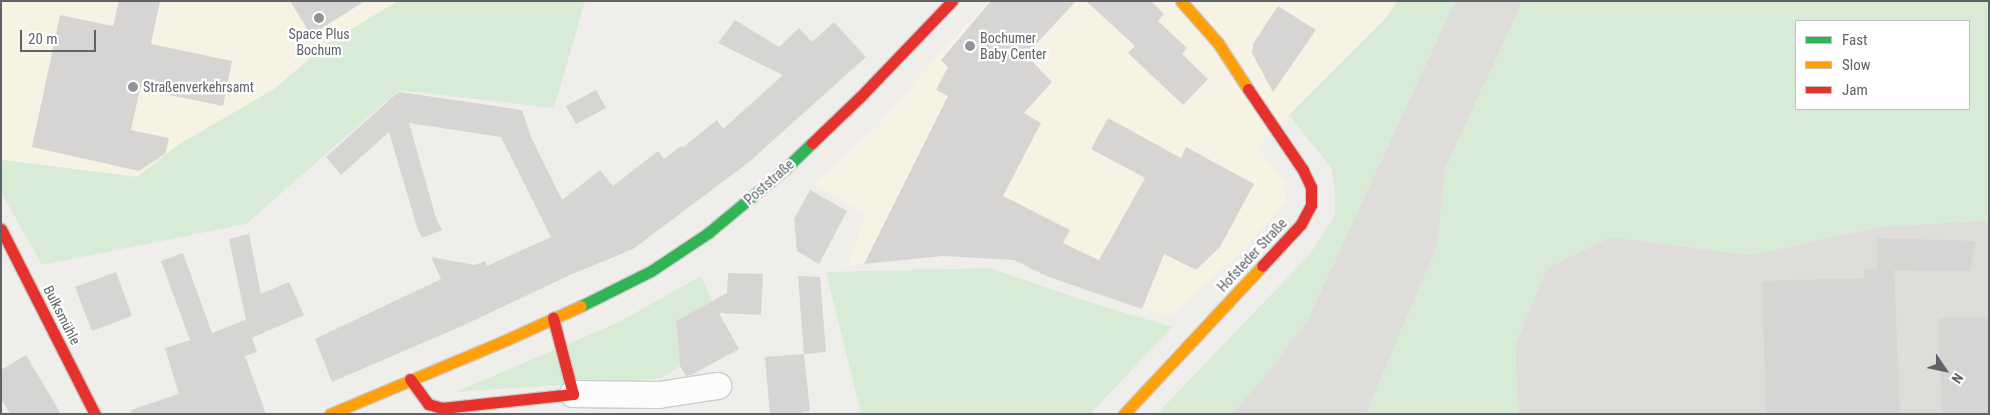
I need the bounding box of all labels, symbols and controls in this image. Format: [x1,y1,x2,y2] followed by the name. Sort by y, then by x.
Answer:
[313,12,325,24] marker: Space Plus Bochum
[22,20,99,52] scale bar
[1795,20,1970,110] legend
[288,26,350,58] place label: Space Plus Bochum
[28,30,58,48] text: 20 m
[980,30,1046,62] place label: Bochumer Baby Center
[1842,31,1867,49] text: Fast
[964,40,976,52] marker: Bochumer Baby Center
[1842,56,1871,74] text: Slow
[143,79,254,95] place label: Straßenverkehrsamt
[127,81,139,93] marker: Straßenverkehrsamt
[1842,81,1868,99] text: Jam
[741,156,797,208] street label: Poststraße
[1214,215,1290,295] street label: Hofsteder Straße
[40,283,84,347] street label: Bulksmühle
[1920,345,1970,395] north arrow
[1948,370,1966,386] text: N

